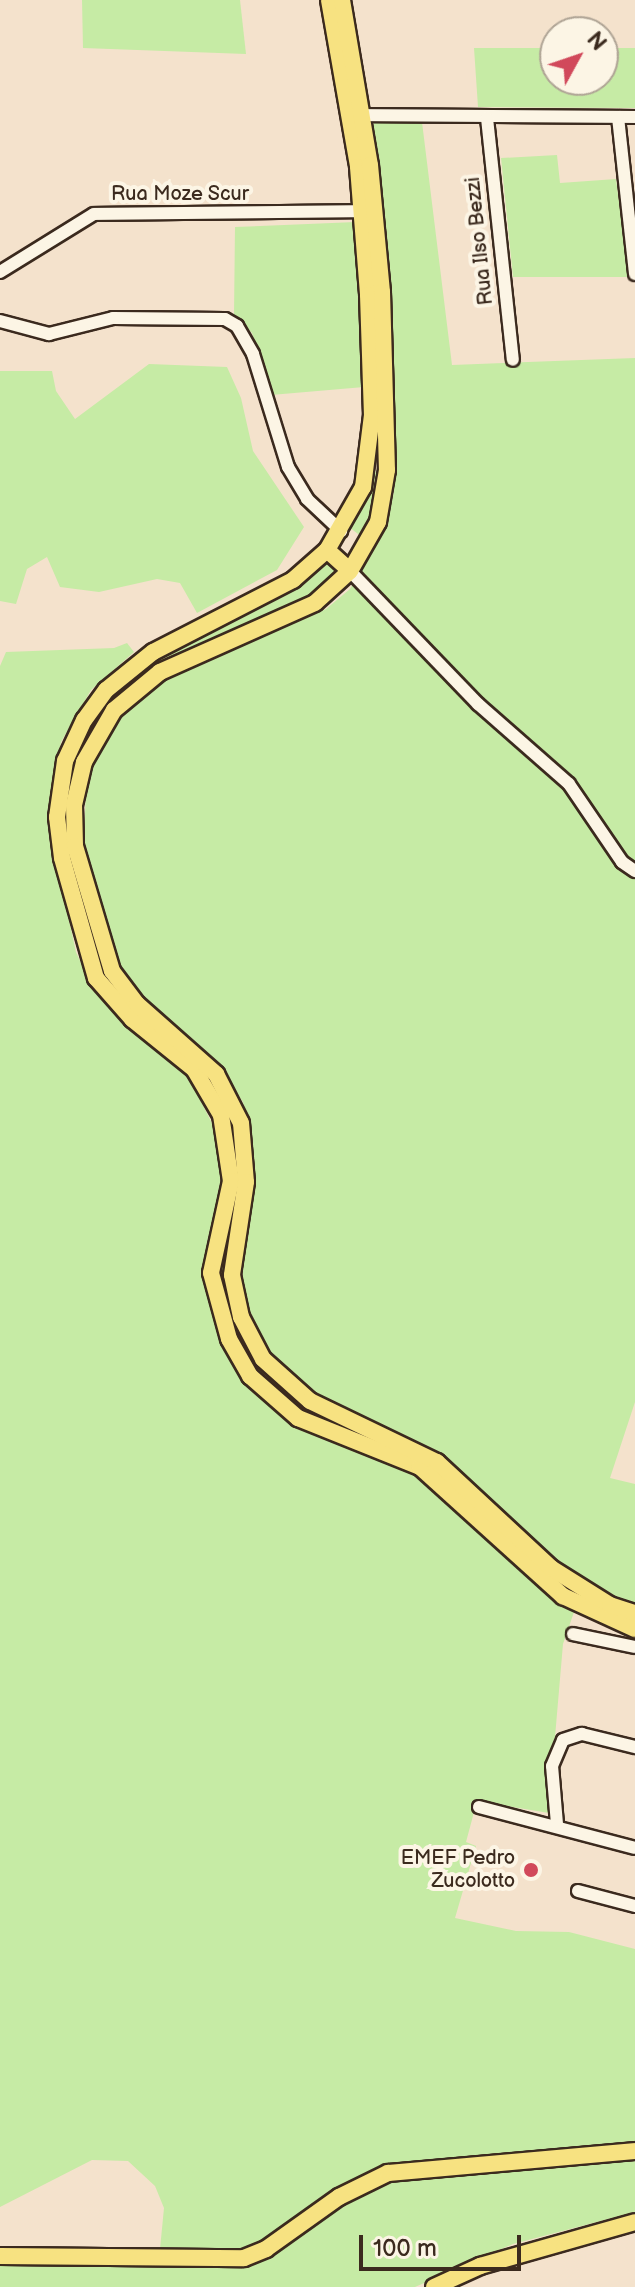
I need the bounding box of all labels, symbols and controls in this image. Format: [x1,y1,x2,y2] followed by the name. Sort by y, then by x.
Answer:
[539,16,619,96] north arrow
[581,27,612,57] text: N
[461,176,499,306] street label: Rua Ilso Bezzi
[111,182,249,206] street label: Rua Moze Scur
[401,1846,515,1893] place label: EMEF Pedro Zucolotto
[522,1861,540,1879] marker: EMEF Pedro Zucolotto
[363,2219,525,2269] scale bar
[373,2234,437,2263] text: 100 m

